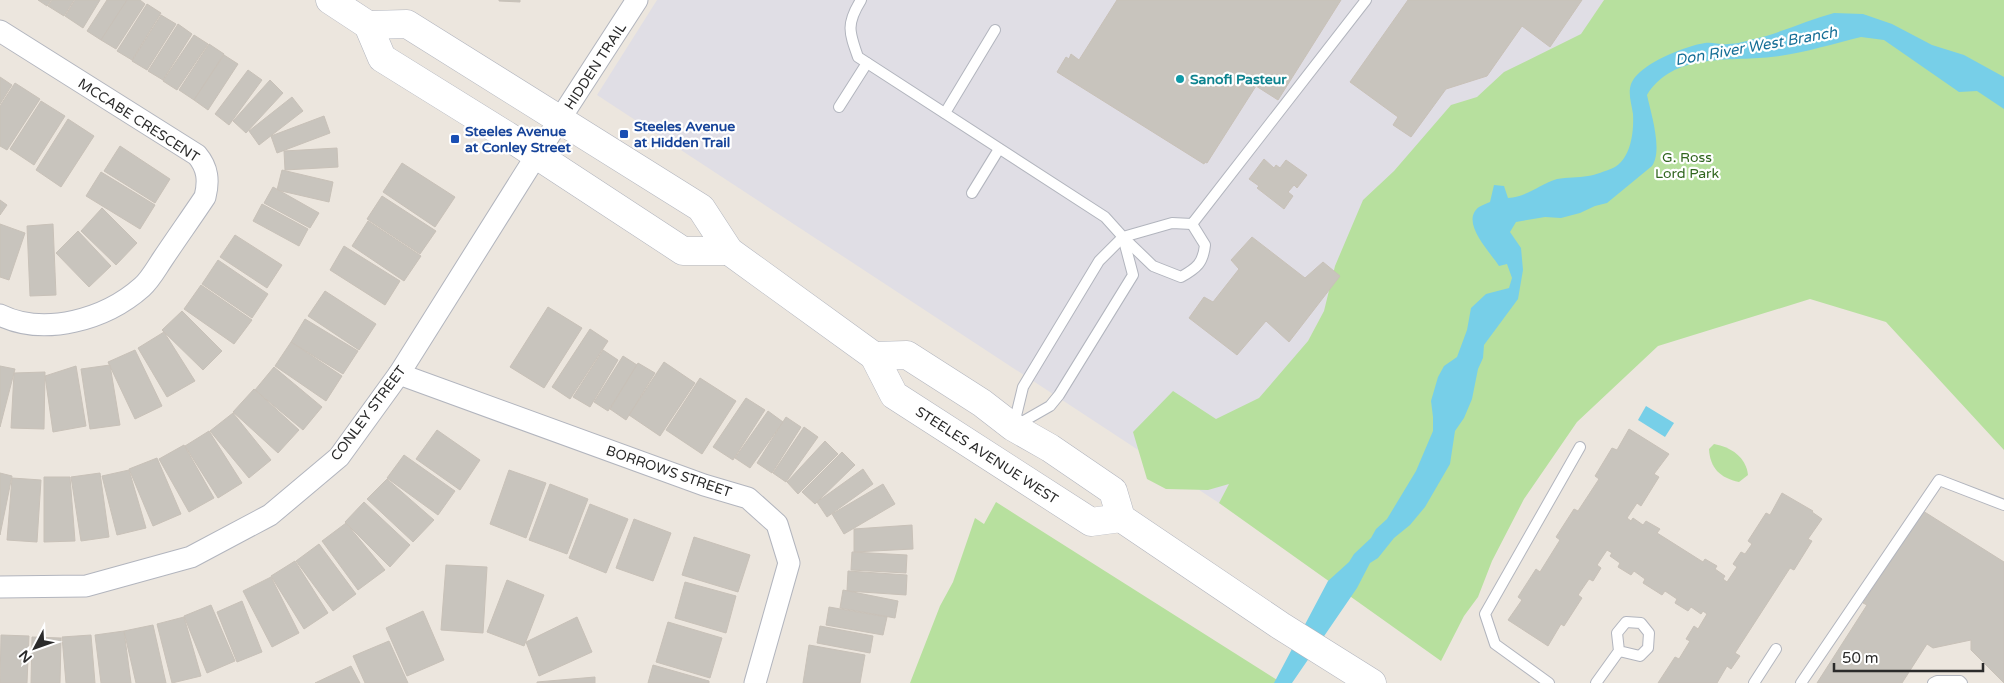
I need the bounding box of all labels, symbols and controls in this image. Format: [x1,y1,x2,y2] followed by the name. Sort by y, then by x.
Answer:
[561,20,630,113] street label: HIDDEN TRAIL
[1674,23,1839,69] water label: Don River West Branch
[1190,71,1287,88] place label: Sanofi Pasteur
[1174,73,1186,85] marker: Sanofi Pasteur
[75,75,203,166] street label: MCCABE CRESCENT
[634,118,735,151] place label: Steeles Avenue at Hidden Trail
[465,123,571,156] place label: Steeles Avenue at Conley Street
[618,128,630,140] marker: Steeles Avenue at Hidden Trail
[449,133,461,145] marker: Steeles Avenue at Conley Street
[1655,149,1719,182] park label: G. Ross Lord Park
[327,362,410,464] street label: CONLEY STREET
[912,403,1062,508] street label: STEELES AVENUE WEST
[604,442,734,501] street label: BORROWS STREET
[10,623,60,673] north arrow
[1834,640,1983,672] scale bar
[15,646,36,666] text: N
[1842,649,1879,667] text: 50 m

